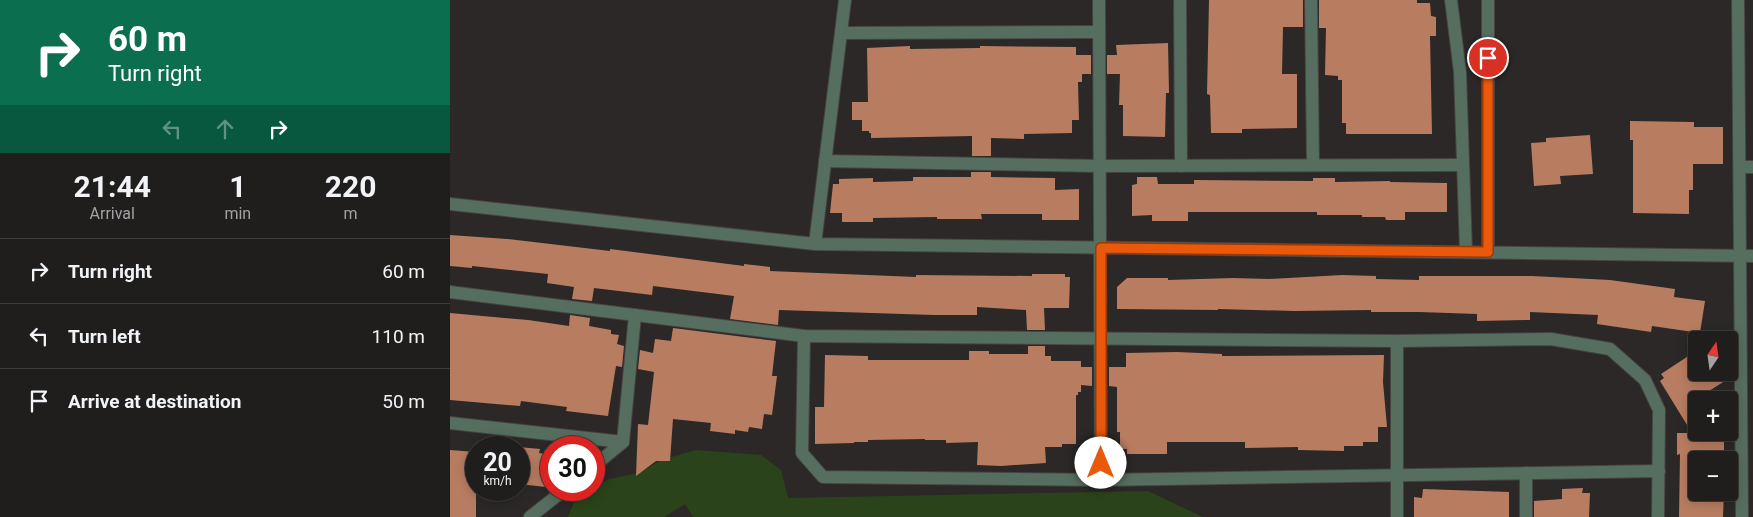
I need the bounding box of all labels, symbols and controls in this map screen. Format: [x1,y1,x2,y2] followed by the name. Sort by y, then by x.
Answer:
[108,19,187,60] text: 60 m
[25,20,90,85] icon: right
[1467,37,1509,79] pin
[1474,44,1502,72] icon: arrive
[108,61,202,86] text: Turn right
[158,115,186,143] icon: left
[211,115,239,143] icon: ahead
[264,115,292,143] icon: right
[74,169,151,204] text: 21:44
[229,169,246,204] text: 1
[325,169,376,204] text: 220
[90,204,135,223] text: Arrival
[224,204,251,223] text: min
[344,204,358,223] text: m
[25,257,53,285] icon: right
[68,260,152,283] text: Turn right
[382,260,425,283] text: 60 m
[25,322,53,350] icon: left
[68,325,141,348] text: Turn left
[372,325,425,348] text: 110 m
[1688,331,1738,381] north arrow
[1688,331,1738,501] map controls
[25,387,53,415] icon: arrive
[68,390,241,413] text: Arrive at destination
[382,390,425,413] text: 50 m
[1688,391,1738,441] button: +
[540,436,605,501] speed limit sign: 30
[1074,436,1126,488] position arrow
[483,448,512,477] text: 20
[1688,451,1738,501] button: −
[483,474,512,488] text: km/h

